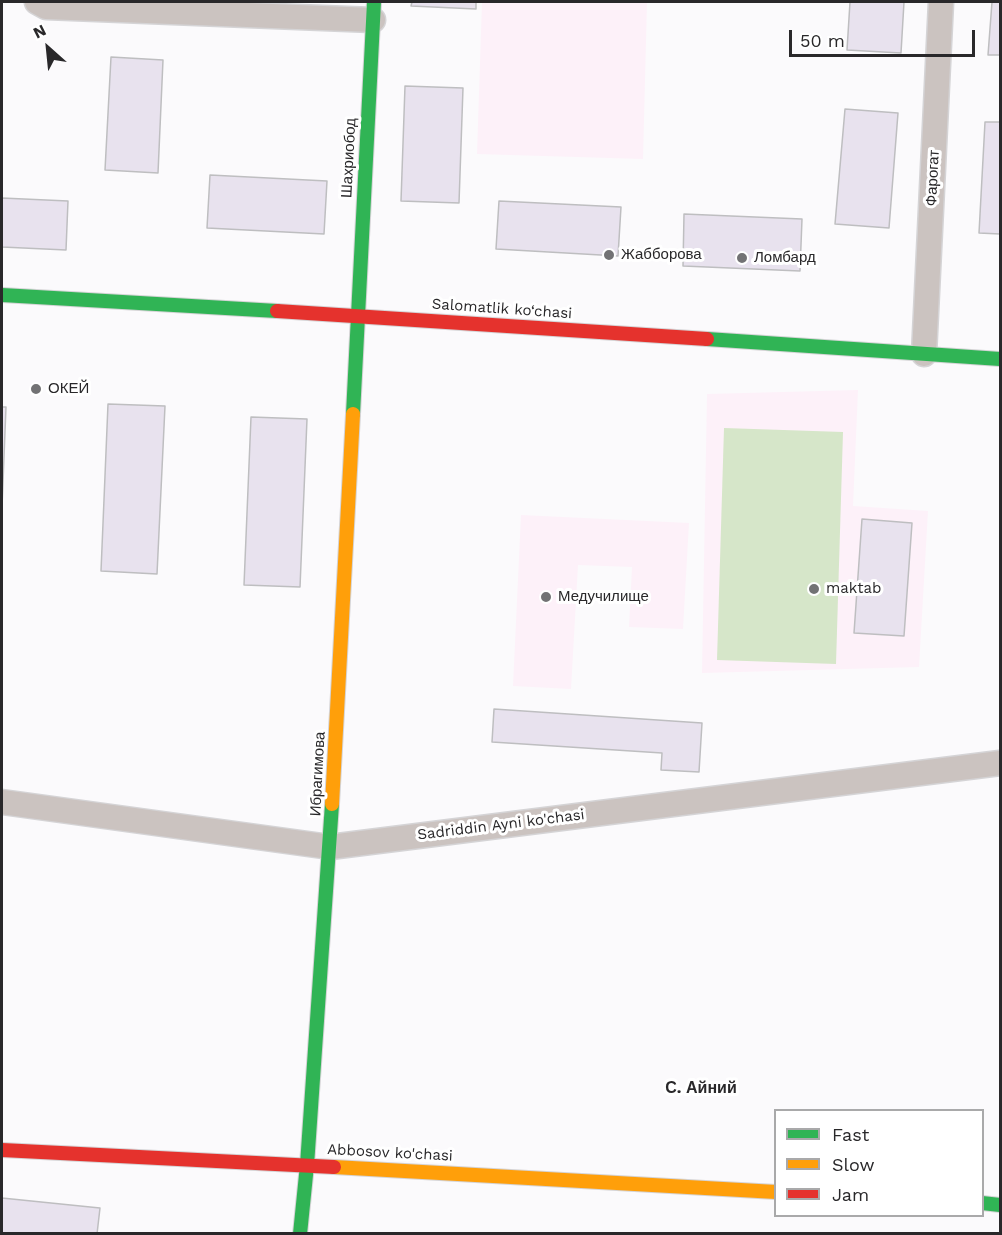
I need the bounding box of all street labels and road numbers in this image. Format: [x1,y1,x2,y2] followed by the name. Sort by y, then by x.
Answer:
[338,118,360,198] street label: Шахриобод
[923,149,943,207] street label: Фарогат
[431,295,573,323] street label: Salomatlik ko‘chasi
[307,731,329,817] street label: Ибрагимова
[416,806,586,844] street label: Sadriddin Ayni ko'chasi
[327,1141,453,1165] street label: Abbosov ko'chasi

